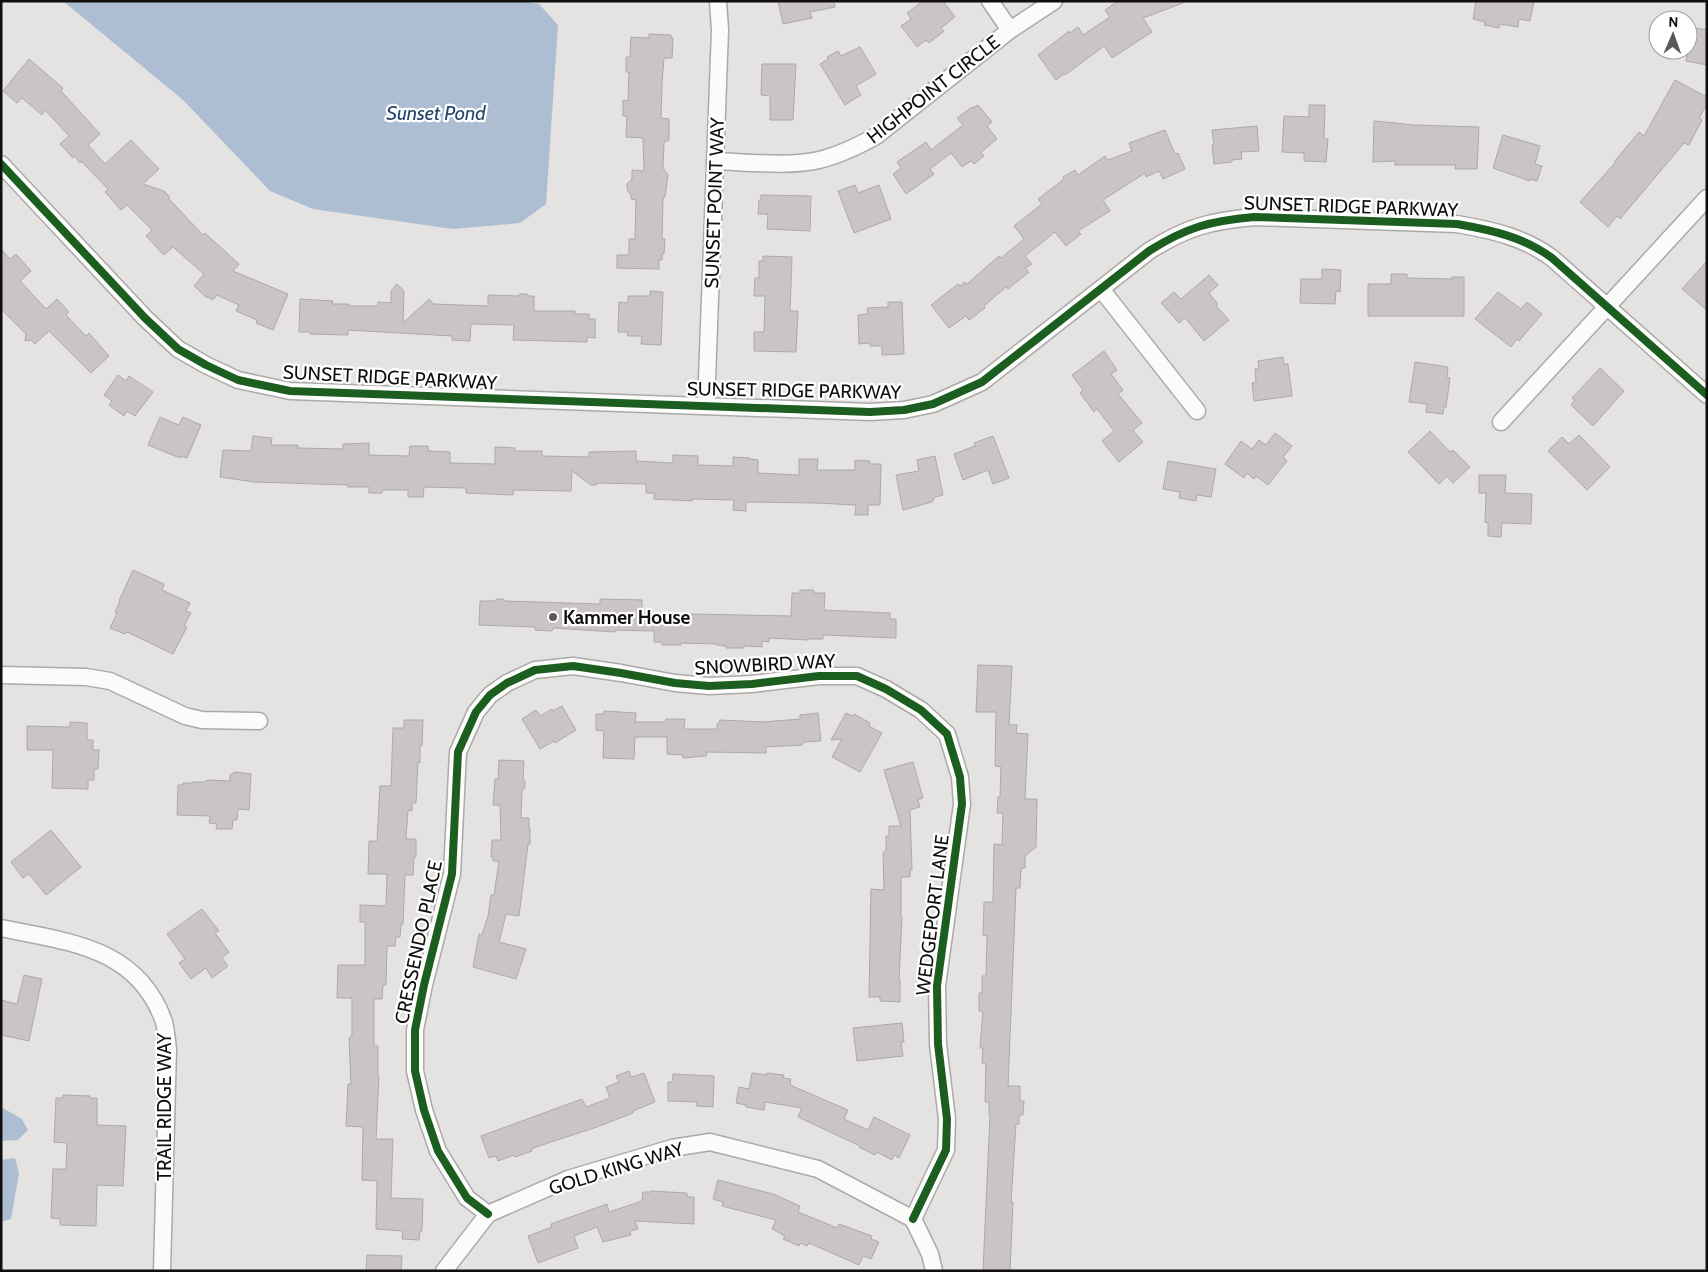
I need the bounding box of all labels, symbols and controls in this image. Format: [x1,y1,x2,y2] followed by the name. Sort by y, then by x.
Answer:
[1648,10,1698,60] north arrow
[1668,13,1679,31] text: N
[862,30,1004,148] street label: HIGHPOINT CIRCLE
[386,101,486,125] water label: Sunset Pond
[700,117,729,289] street label: SUNSET POINT WAY
[1243,191,1459,222] street label: SUNSET RIDGE PARKWAY
[282,360,498,395] street label: SUNSET RIDGE PARKWAY
[687,377,902,404] street label: SUNSET RIDGE PARKWAY
[563,606,691,629] place label: Kammer House
[547,611,559,623] marker: Kammer House
[694,649,836,680] street label: SNOWBIRD WAY
[911,833,954,997] street label: WEDGEPORT LANE
[390,858,447,1026] street label: CRESSENDO PLACE
[153,1033,176,1181] street label: TRAIL RIDGE WAY
[546,1137,686,1200] street label: GOLD KING WAY

